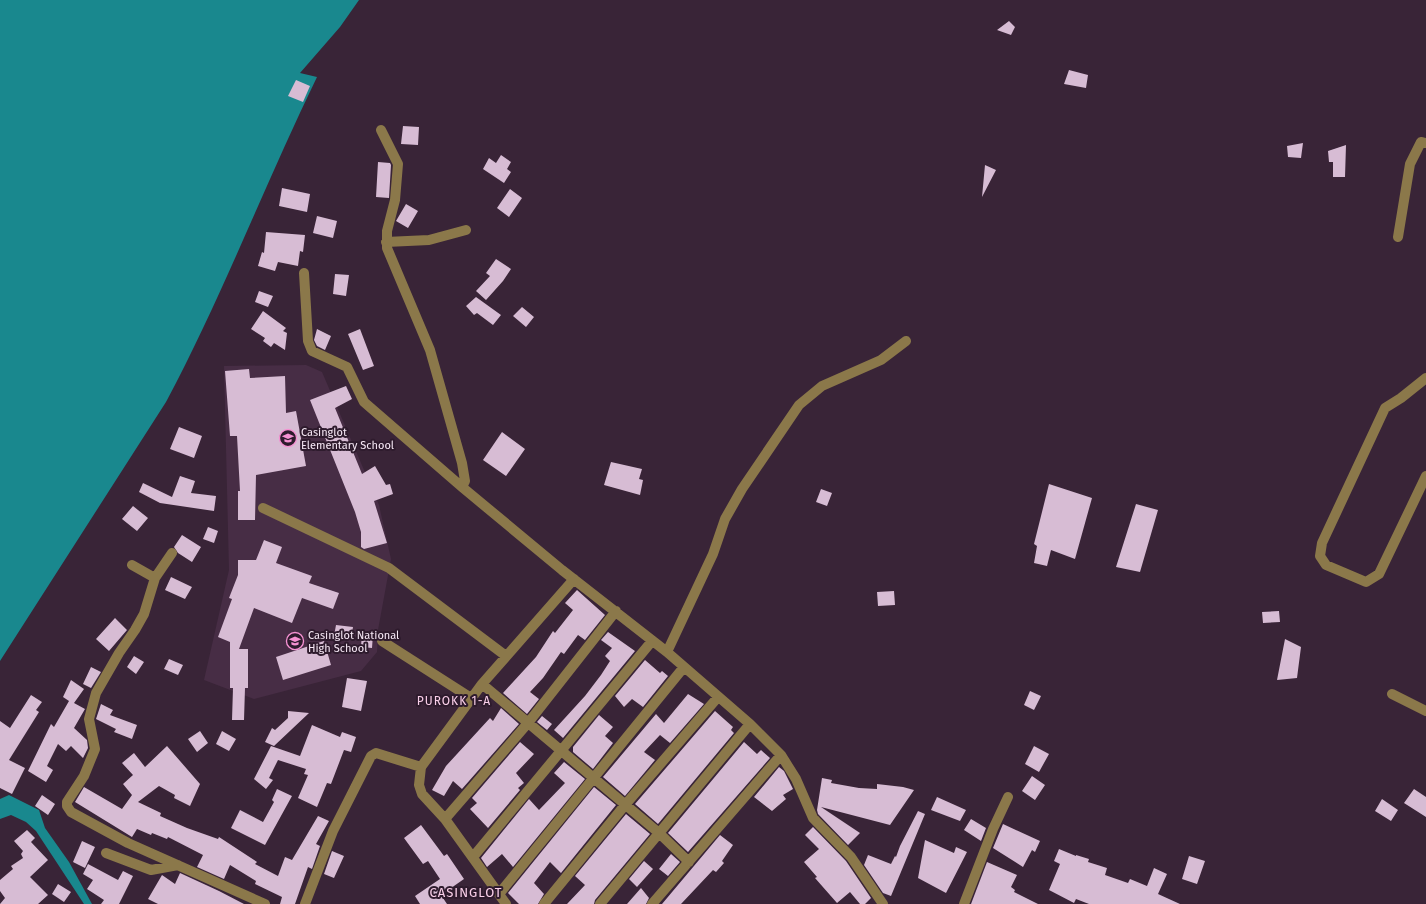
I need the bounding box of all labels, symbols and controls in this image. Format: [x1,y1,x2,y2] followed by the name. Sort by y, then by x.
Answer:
[301,426,394,452] place label: Casinglot Elementary School
[278,428,298,448] school or university icon: Casinglot Elementary School
[308,629,399,655] place label: Casinglot National High School
[285,631,305,651] school or university icon: Casinglot National High School
[417,694,491,708] district label: PUROKK 1-A
[430,885,502,900] district label: CASINGLOT

